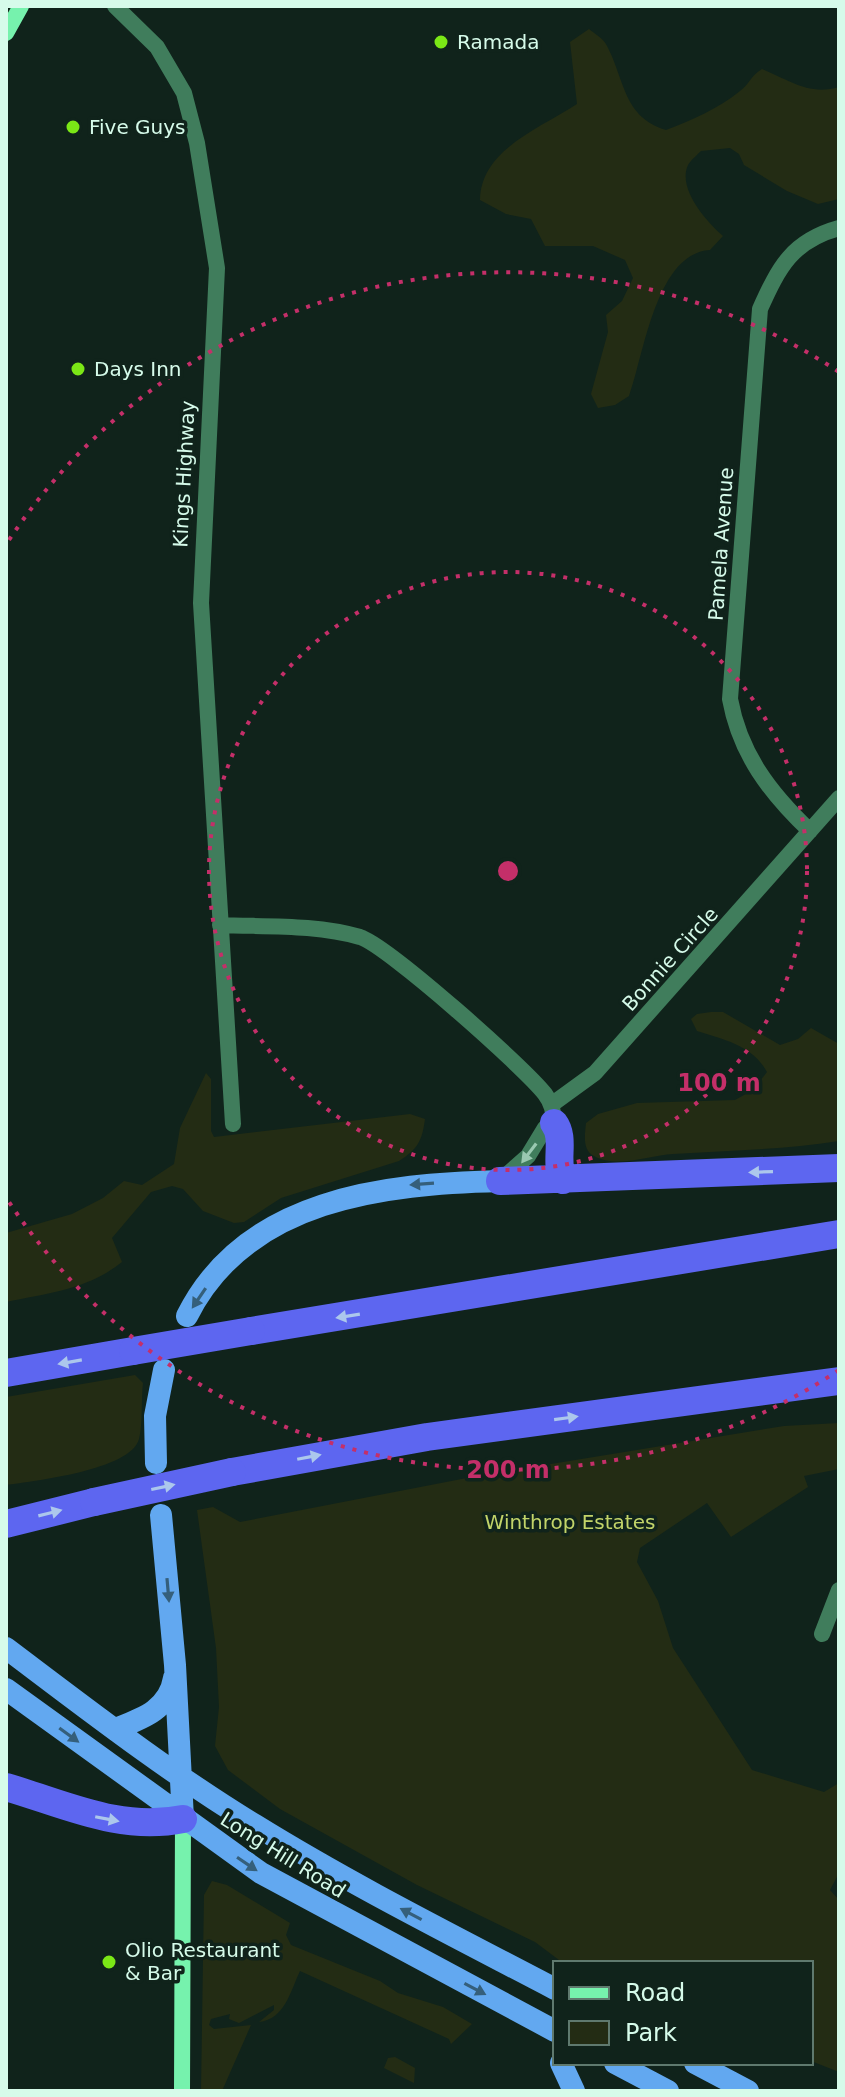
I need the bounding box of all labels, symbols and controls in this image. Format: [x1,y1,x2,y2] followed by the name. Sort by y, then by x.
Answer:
[457,30,539,54] place label: Ramada
[432,33,450,51] marker: Ramada
[89,115,186,139] place label: Five Guys
[64,118,82,136] marker: Five Guys
[94,357,182,381] place label: Days Inn
[69,360,87,378] marker: Days Inn
[168,400,200,548] street label: Kings Highway
[704,467,738,621] street label: Pamela Avenue
[494,857,522,885] centre of rings
[617,902,723,1016] street label: Bonnie Circle
[677,1069,761,1097] text: 100 m
[521,1143,537,1163] one-way arrow
[748,1165,773,1178] one-way arrow
[409,1178,434,1191] one-way arrow
[191,1287,206,1308] one-way arrow
[335,1310,360,1322] one-way arrow
[57,1356,82,1368] one-way arrow
[554,1411,579,1424] one-way arrow
[297,1451,322,1463] one-way arrow
[466,1456,550,1484] text: 200 m
[151,1480,176,1493] one-way arrow
[38,1506,63,1518] one-way arrow
[485,1510,655,1534] park label: Winthrop Estates
[162,1578,175,1603] one-way arrow
[59,1727,79,1743] one-way arrow
[216,1807,350,1903] street label: Long Hill Road
[95,1813,120,1826] one-way arrow
[236,1856,258,1871] one-way arrow
[400,1907,423,1920] one-way arrow
[125,1938,280,1985] place label: Olio Restaurant & Bar
[100,1953,118,1971] marker: Olio Restaurant & Bar
[553,1961,813,2065] legend
[625,1979,685,2007] text: Road
[464,1981,486,1995] one-way arrow
[625,2019,677,2047] text: Park

